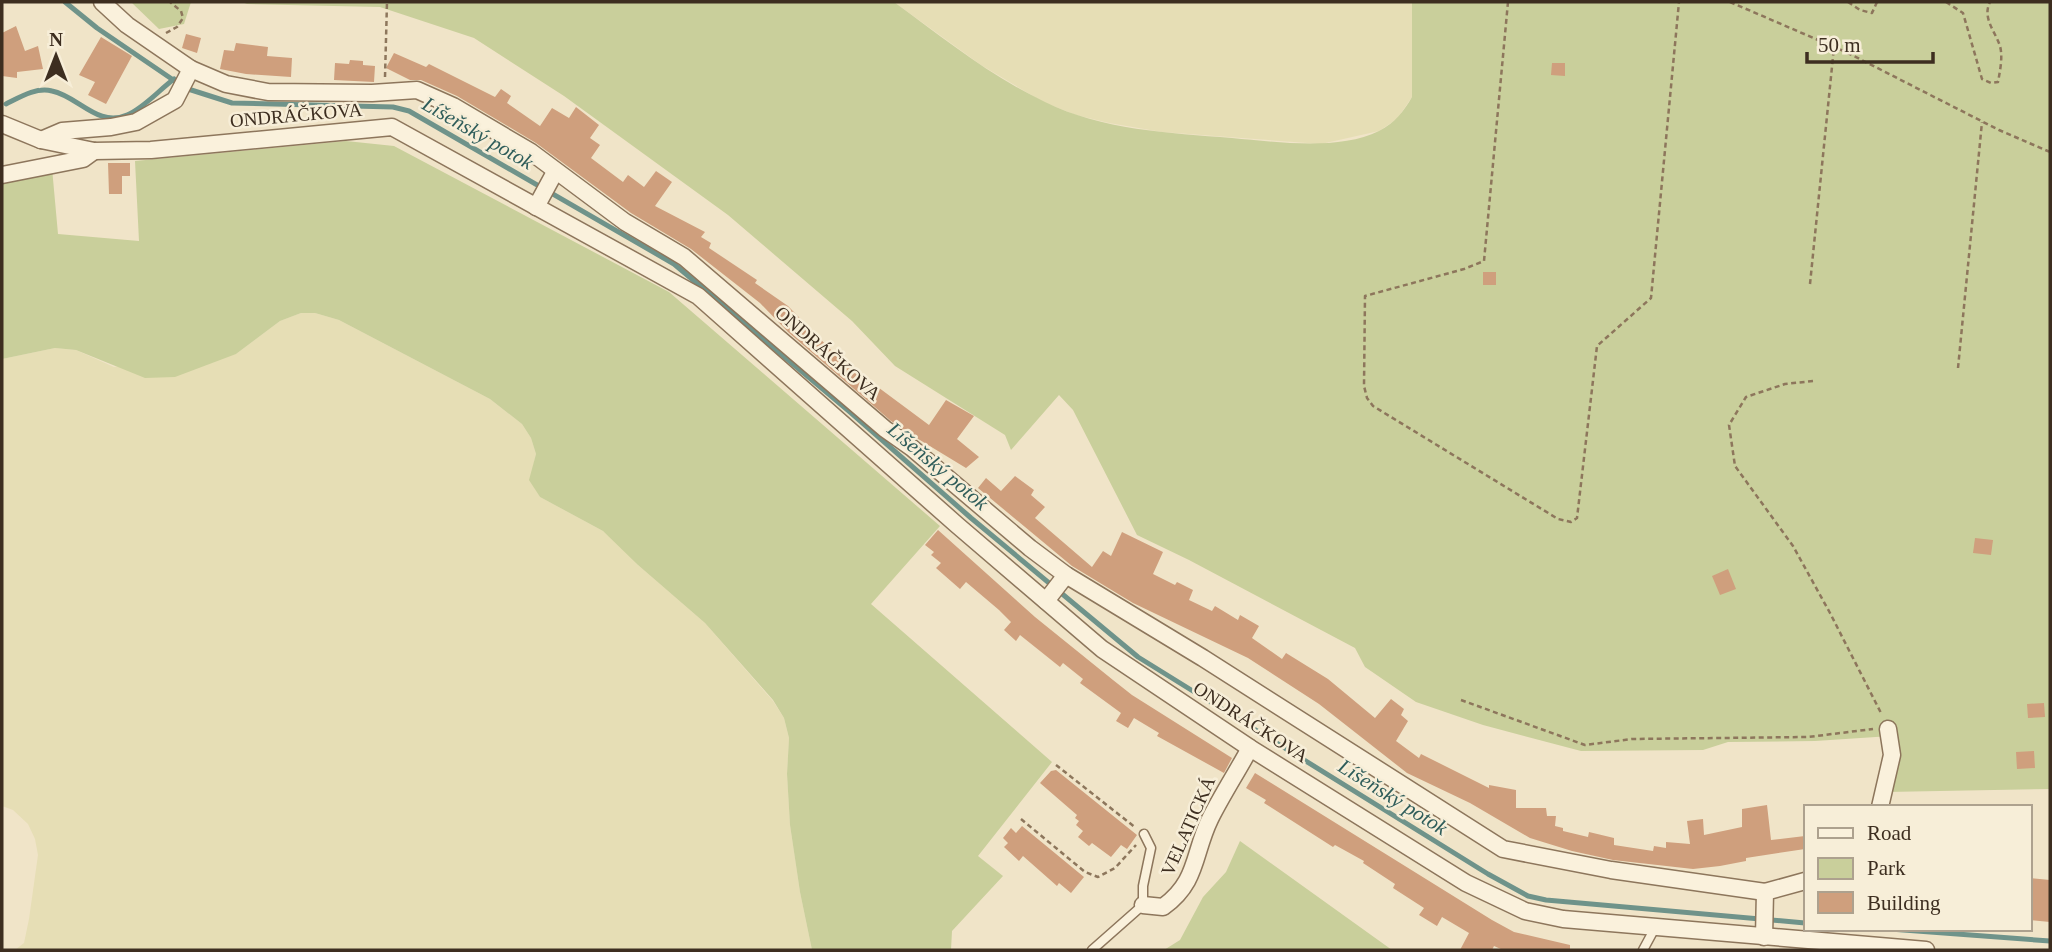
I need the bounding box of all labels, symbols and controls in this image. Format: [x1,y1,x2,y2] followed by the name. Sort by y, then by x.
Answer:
[21,21,91,91] north arrow
[1807,21,1933,65] scale bar
[49,29,63,50] text: N
[1818,33,1861,57] text: 50 m
[417,91,538,175] water label: Líšeňský potok
[229,99,363,131] street label: ONDRÁČKOVA
[771,302,885,405] street label: ONDRÁČKOVA
[882,416,994,516] water label: Líšeňský potok
[1190,677,1313,767] street label: ONDRÁČKOVA
[1333,753,1453,840] water label: Líšeňský potok
[1157,773,1219,879] street label: VELATICKÁ
[1804,805,2031,931] legend
[1867,821,1912,845] text: Road
[1867,856,1906,880] text: Park
[1867,891,1941,915] text: Building

